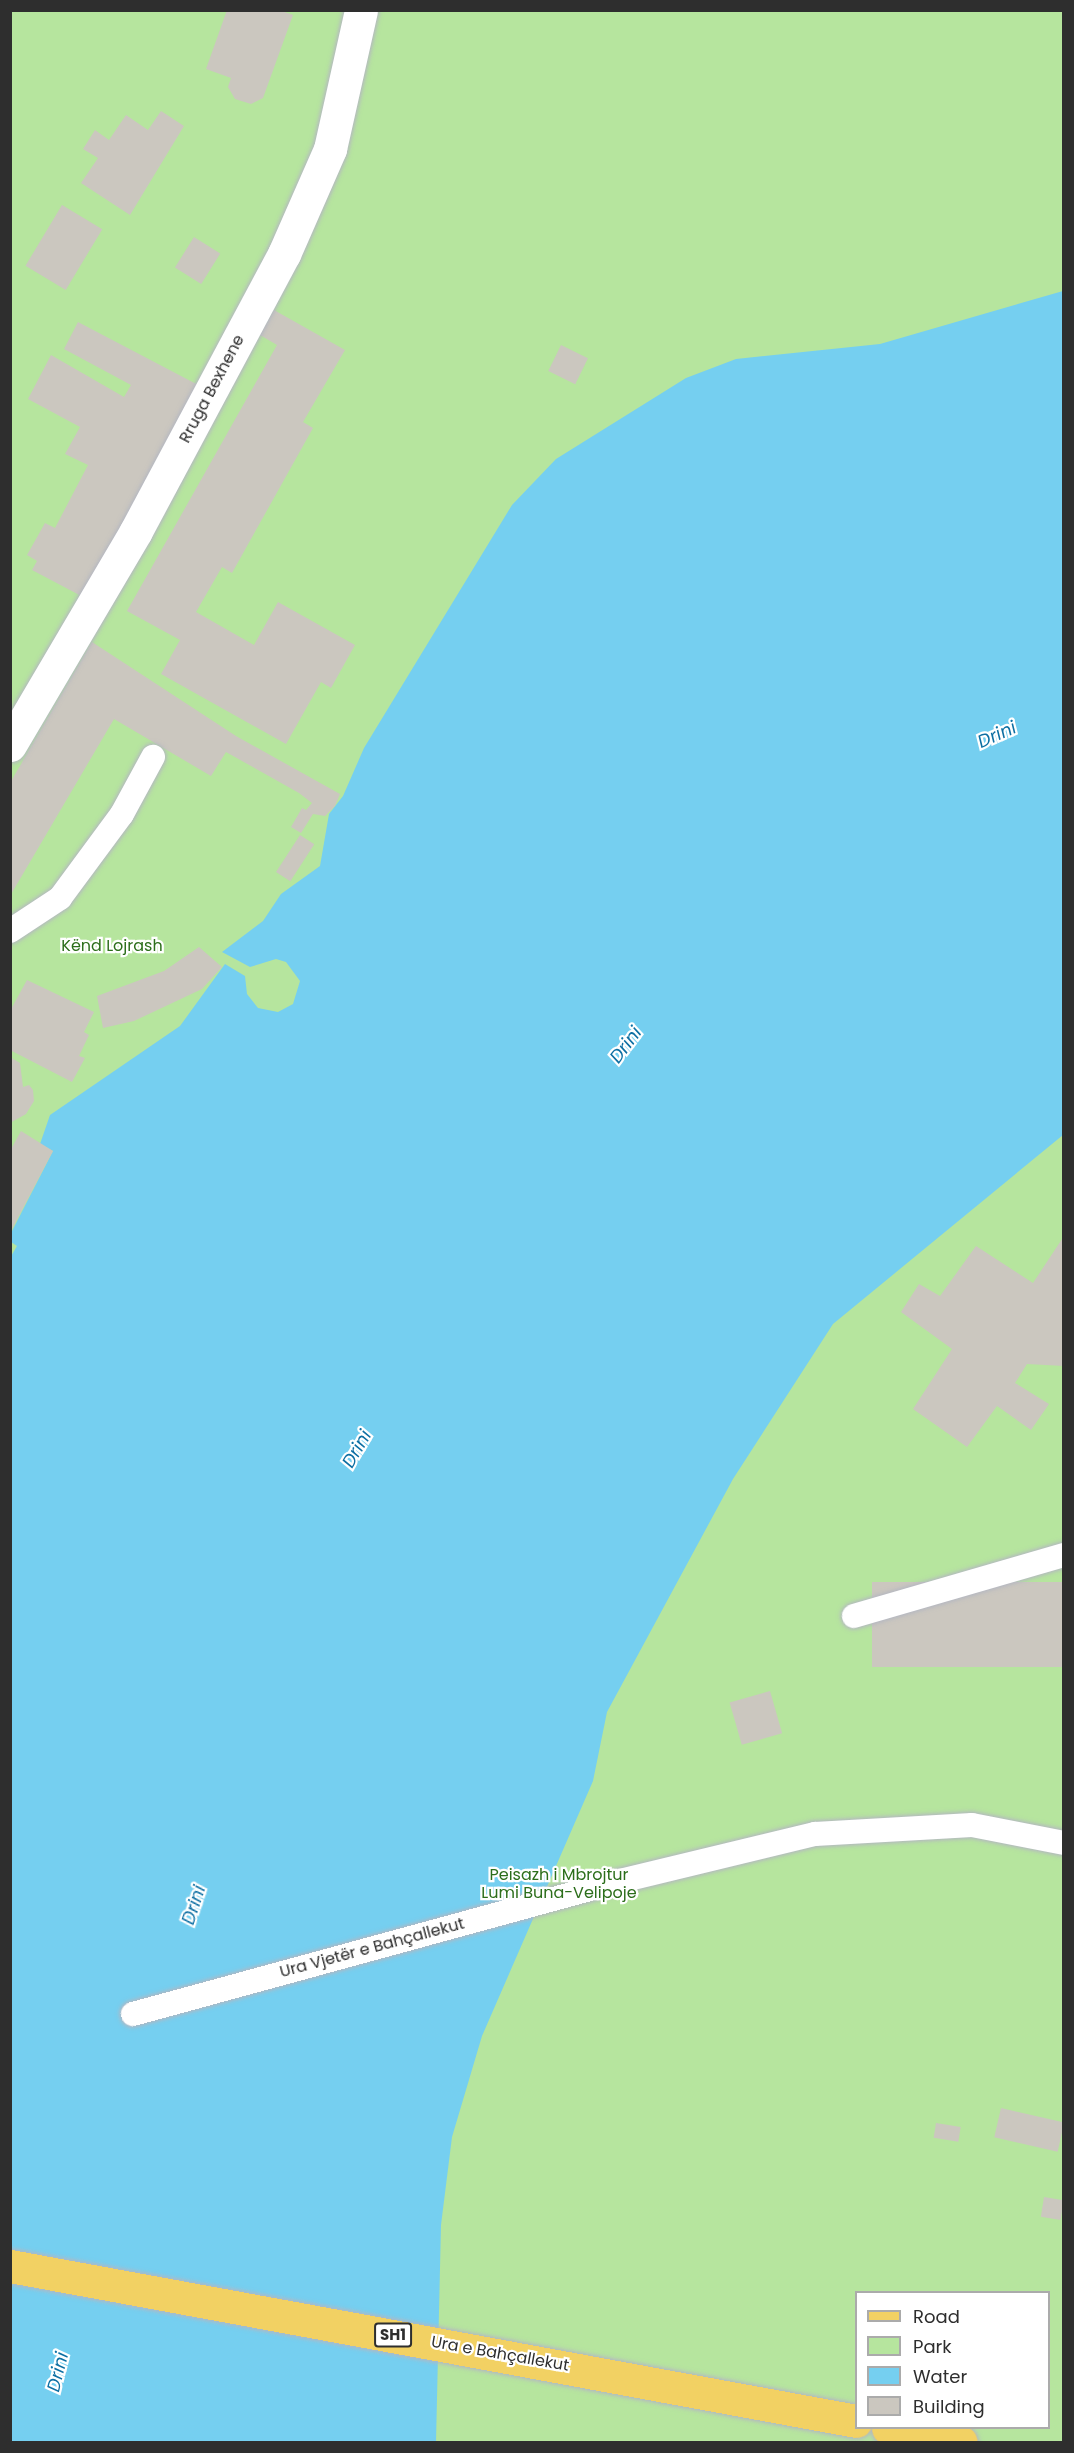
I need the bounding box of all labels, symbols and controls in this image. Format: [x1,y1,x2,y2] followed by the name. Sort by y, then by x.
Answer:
[175,332,249,446] street label: Rruga Bexhene
[974,717,1020,753] water label: Drini
[61,936,163,956] park label: Kënd Lojrash
[605,1023,647,1067] water label: Drini
[338,1426,376,1472] water label: Drini
[481,1865,637,1903] park label: Peisazh i Mbrojtur Lumi Buna-Velipoje
[178,1883,210,1927] water label: Drini
[278,1914,466,1982] street label: Ura Vjetër e Bahçallekut
[855,2291,1050,2429] legend
[913,2304,960,2329] text: Road
[374,2323,412,2347] road number: SH1
[430,2332,570,2376] street label: Ura e Bahçallekut
[913,2334,952,2359] text: Park
[43,2350,73,2394] water label: Drini
[913,2364,967,2389] text: Water
[913,2394,985,2419] text: Building

